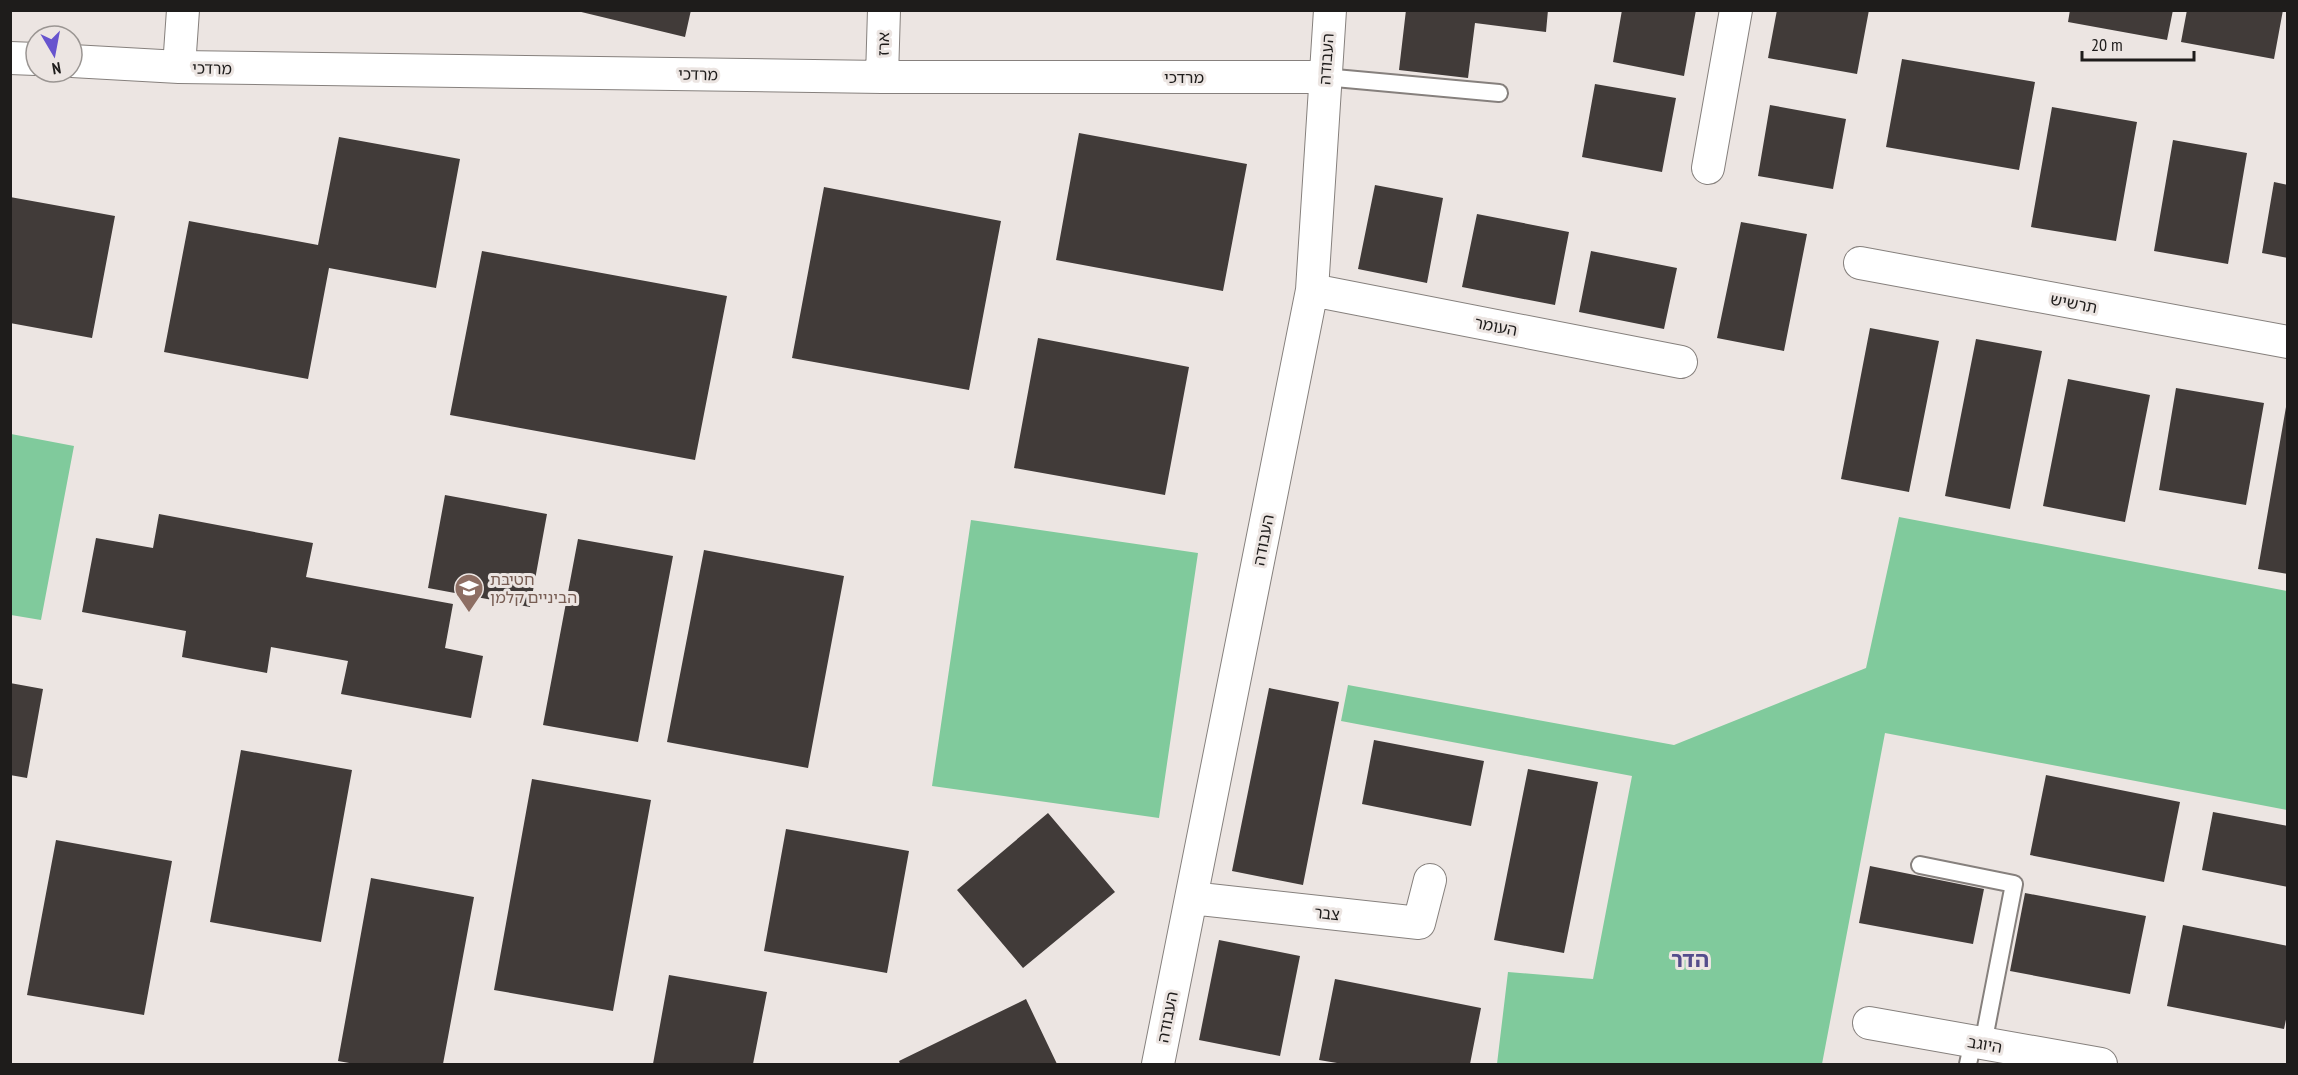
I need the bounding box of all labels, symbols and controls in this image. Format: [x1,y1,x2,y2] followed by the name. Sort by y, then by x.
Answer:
[24,24,84,84] north arrow
[2082,24,2194,62] scale bar
[873,32,893,56] street label: ארז
[1314,32,1338,86] street label: העבודה
[2091,33,2123,56] text: 20 m
[51,58,63,79] text: N
[192,58,232,78] street label: מרדכי
[678,64,718,84] street label: מרדכי
[1164,67,1204,87] street label: מרדכי
[2049,289,2099,317] street label: תרשיש
[1473,312,1519,340] street label: העומר
[1248,513,1278,567] street label: העבודה
[490,569,577,607] place label: חטיבת הביניים קלמן
[453,572,485,614] school or university icon: חטיבת הביניים קלמן
[1313,902,1341,924] street label: צבר
[1671,945,1709,973] district label: הדר
[1152,990,1182,1044] street label: העבודה
[1966,1031,2004,1057] street label: היוגב

